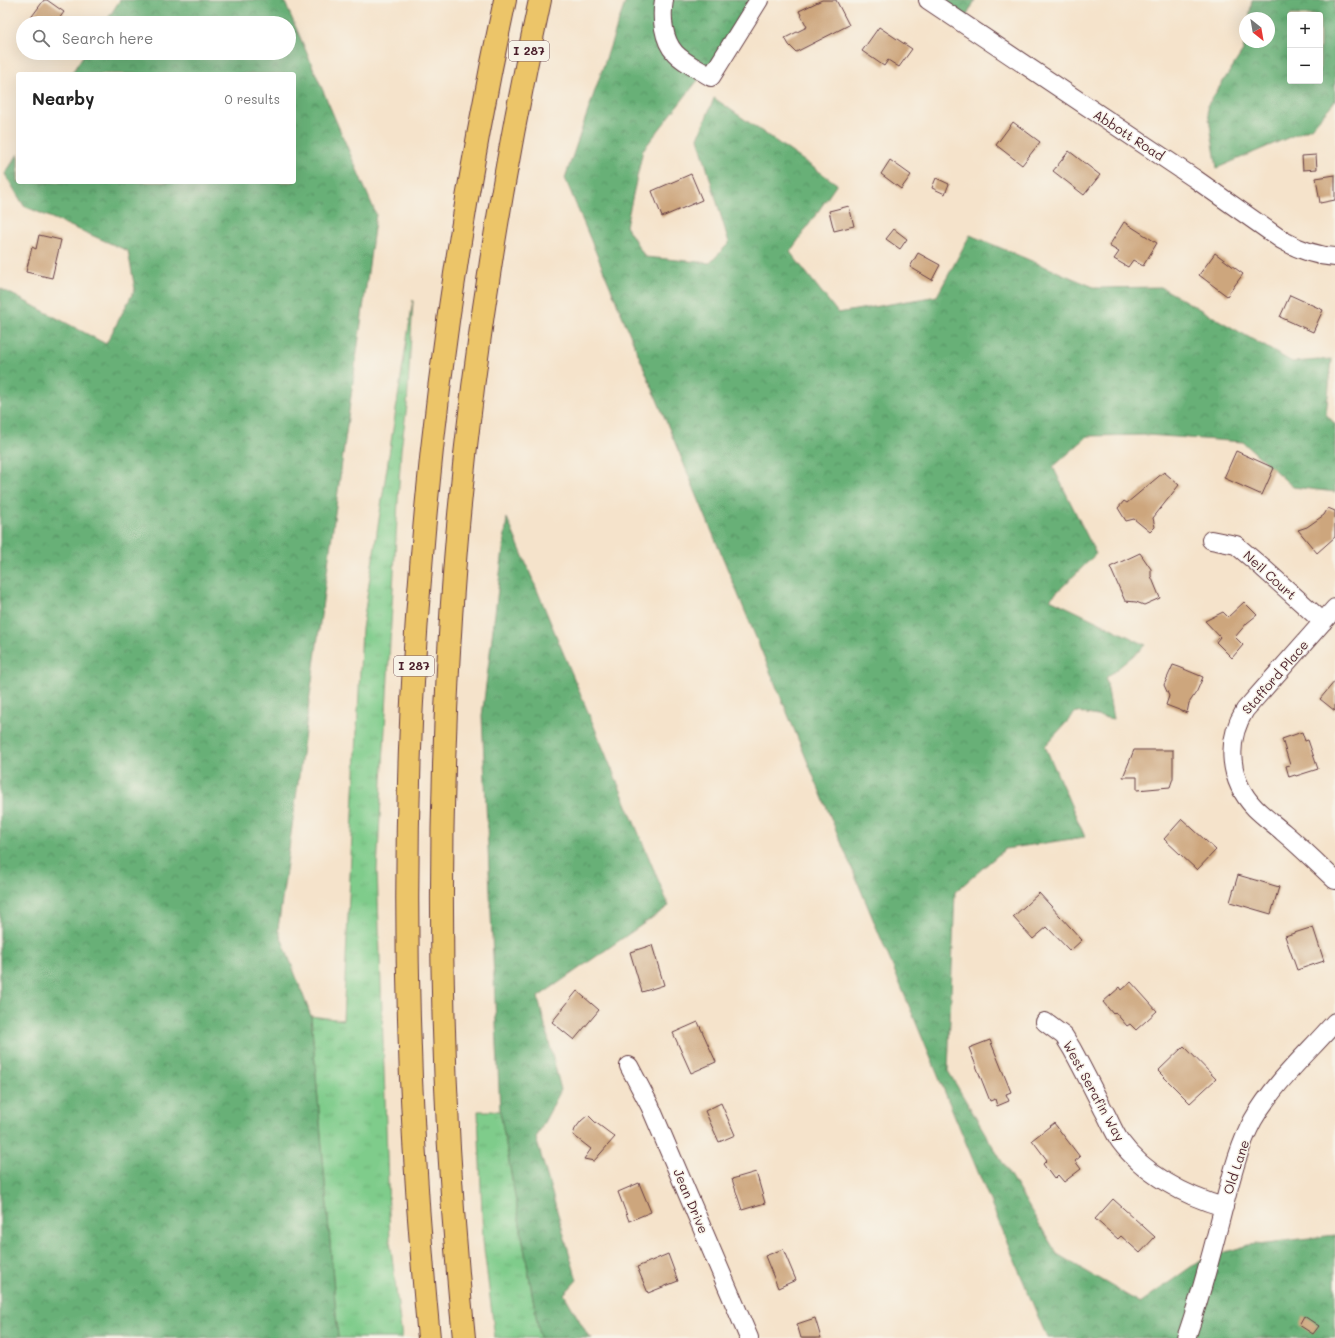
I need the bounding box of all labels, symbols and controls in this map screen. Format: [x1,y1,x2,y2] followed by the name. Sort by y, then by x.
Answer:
[1239,12,1275,48] north arrow
[1287,12,1323,84] map controls
[1287,12,1323,48] button: +
[16,16,296,60] search box
[30,27,52,49] icon: search
[62,28,153,48] text: Search here
[509,41,549,61] road number: I 287
[1287,48,1323,84] button: −
[32,87,94,109] text: Nearby
[225,90,280,107] text: 0 results
[1091,105,1168,164] street label: Abbott Road
[1240,546,1301,603] street label: Neil Court
[1238,636,1312,717] street label: Stafford Place
[394,656,434,676] road number: I 287
[1060,1038,1129,1144] street label: West Serafin Way
[1219,1138,1252,1196] street label: Old Lane
[670,1166,713,1236] street label: Jean Drive

